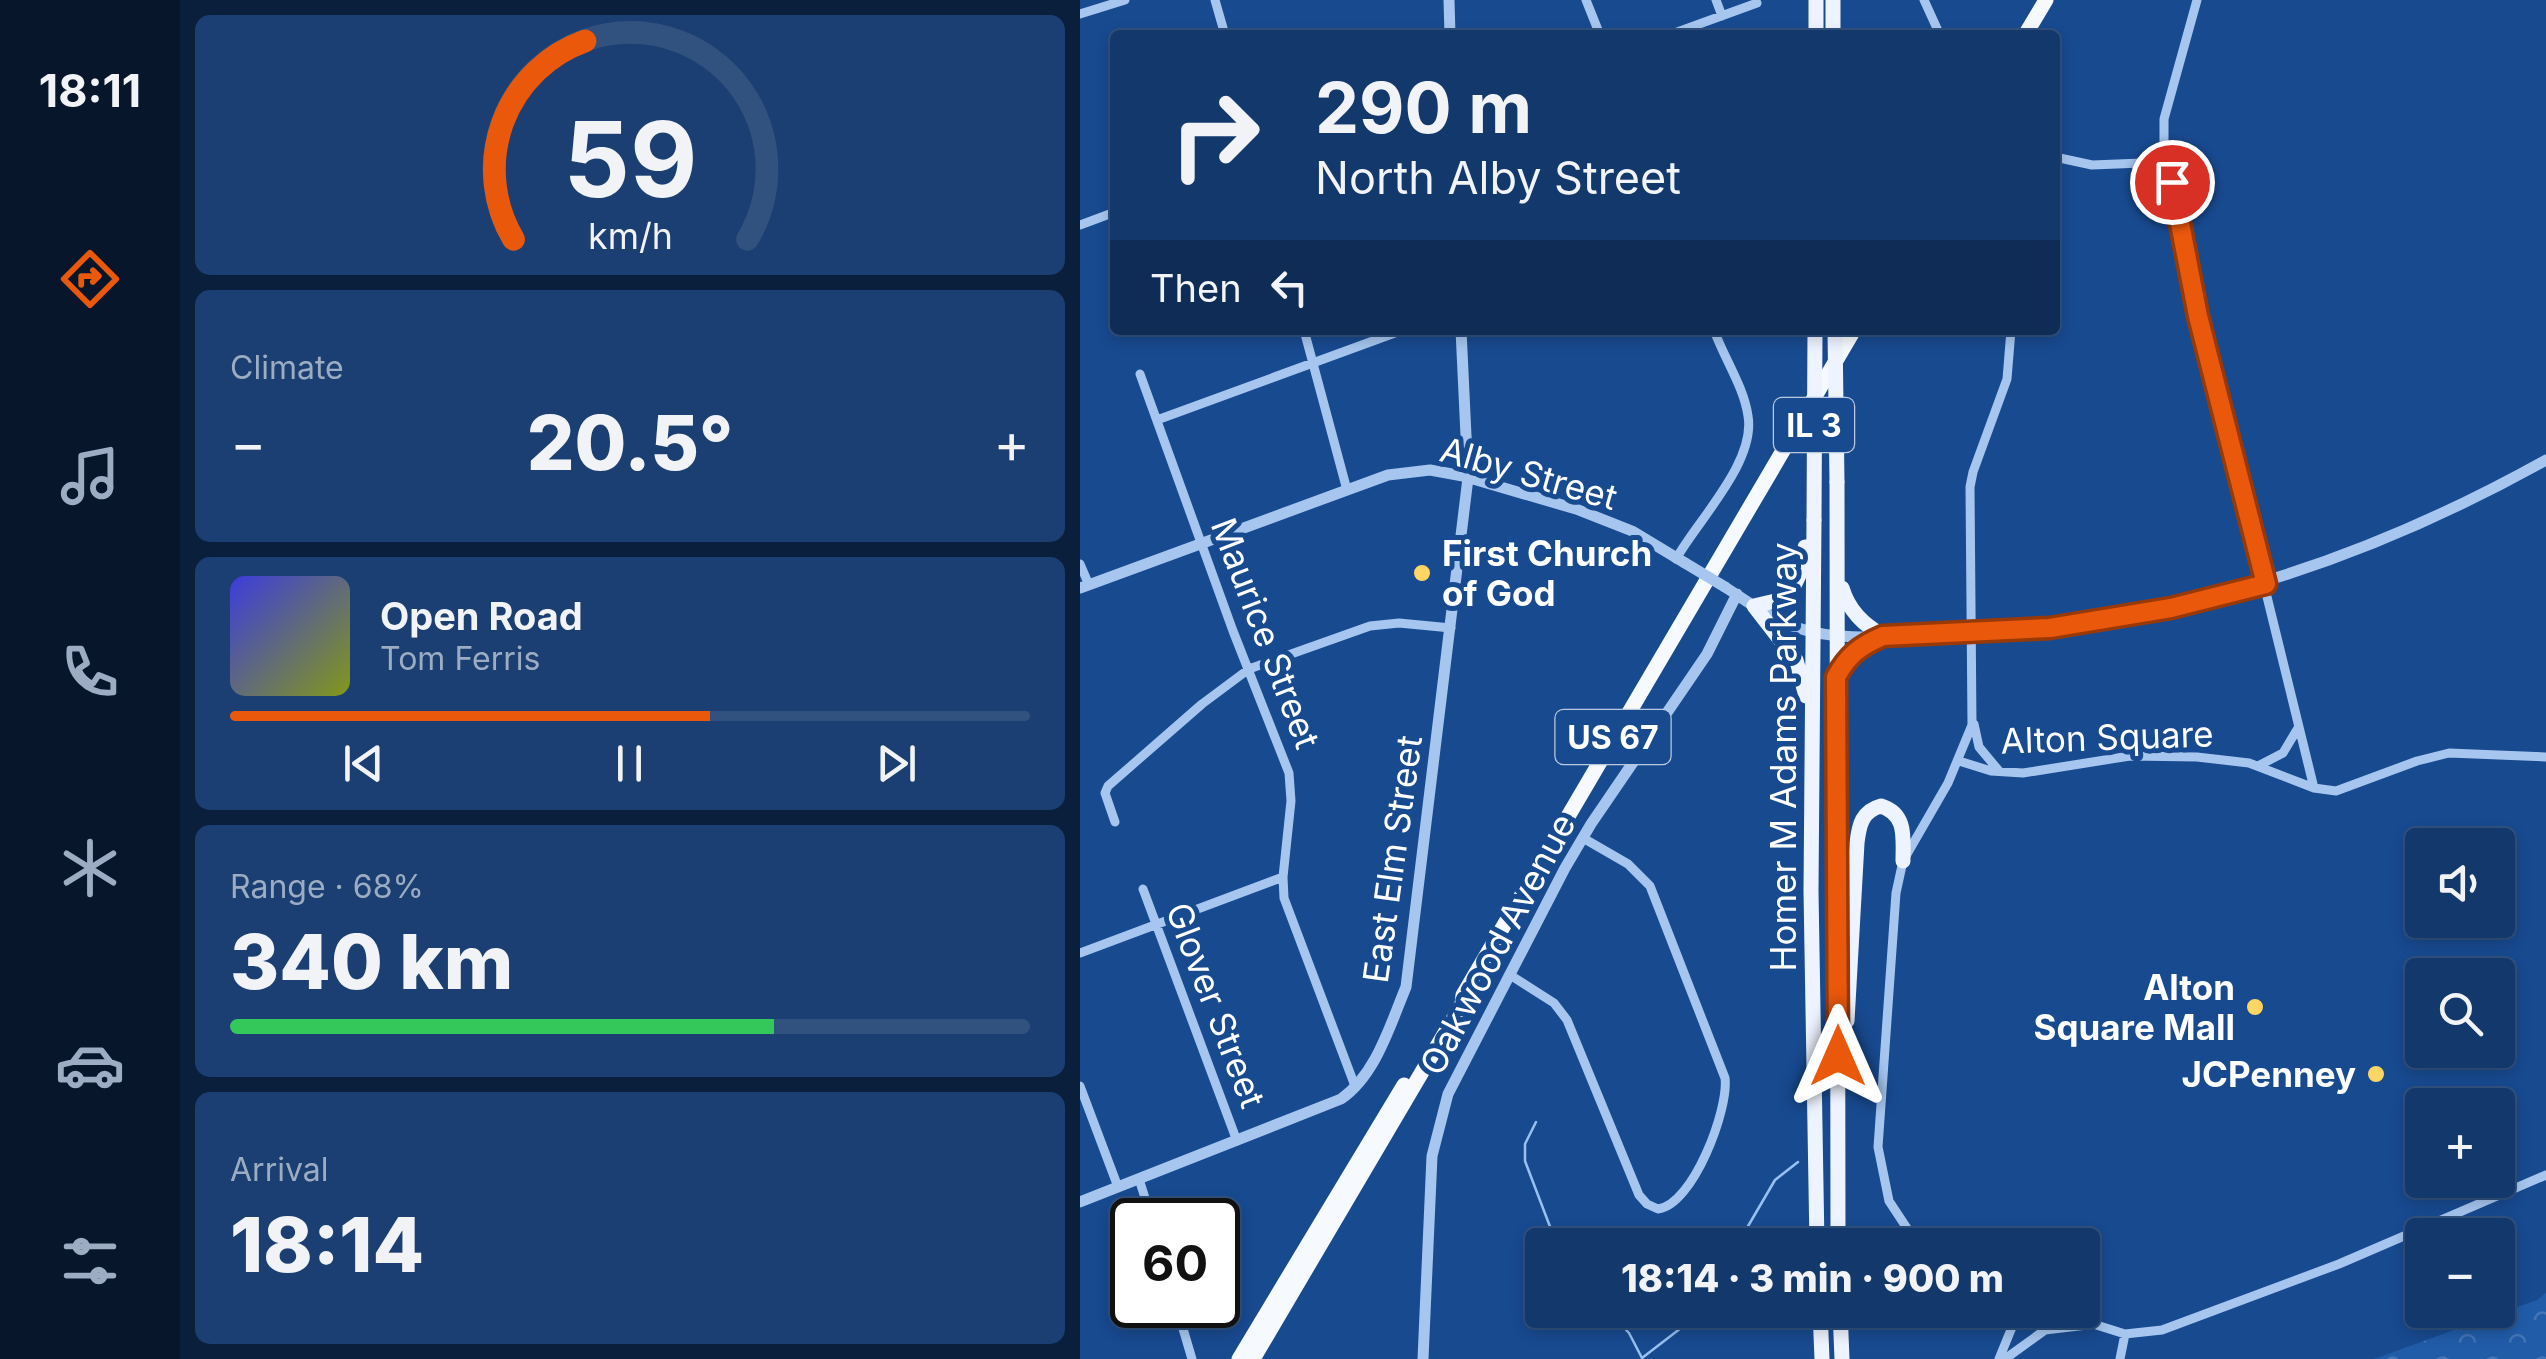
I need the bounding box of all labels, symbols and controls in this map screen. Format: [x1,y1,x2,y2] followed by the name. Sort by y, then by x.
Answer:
[39,63,141,118] text: 18:11
[1315,65,1532,150] text: 290 m
[1150,70,1280,200] icon: right
[563,96,697,222] text: 59
[2130,140,2215,225] pin
[1315,150,1681,205] text: North Alby Street
[2145,155,2200,210] icon: arrive
[588,214,672,258] text: km/h
[55,244,125,314] icon: directions
[1262,260,1317,315] icon: left
[1150,265,1242,311] text: Then
[230,348,344,387] text: Climate
[527,397,733,488] text: 20.5°
[1774,398,1854,452] road number: IL 3
[230,410,266,476] text: −
[994,410,1030,476] text: +
[1436,428,1622,518] street label: Alby Street
[55,441,125,511] icon: music
[1203,512,1329,754] street label: Maurice Street
[1442,532,1652,614] place label: First Church of God
[1762,542,1804,972] street label: Homer M Adams Parkway
[1411,562,1433,584] marker: First Church of God
[380,593,583,639] text: Open Road
[55,637,125,707] icon: phone
[380,639,540,678] text: Tom Ferris
[1556,710,1670,764] road number: US 67
[2000,712,2214,762] street label: Alton Square
[1354,733,1430,985] street label: East Elm Street
[336,736,391,791] icon: previous
[602,736,657,791] icon: pause
[869,736,924,791] icon: next
[1410,806,1584,1082] street label: Oakwood Avenue
[2405,828,2515,1328] map controls
[2405,828,2515,938] button: sound
[55,833,125,903] icon: climate
[230,867,424,906] text: Range · 68%
[1158,897,1274,1113] street label: Glover Street
[230,916,513,1007] text: 340 km
[2405,958,2515,1068] button: search
[2033,966,2235,1048] place label: Alton Square Mall
[2244,996,2266,1018] marker: Alton Square Mall
[1786,1004,1890,1108] position arrow
[55,1030,125,1100] icon: car
[2182,1053,2356,1095] place label: JCPenney
[2365,1063,2387,1085] marker: JCPenney
[2405,1088,2515,1198] button: +
[230,1150,328,1189] text: Arrival
[1110,1198,1240,1328] speed limit sign: 60
[230,1199,424,1290] text: 18:14
[2405,1218,2515,1328] button: −
[55,1226,125,1296] icon: filters
[1621,1255,2004,1301] text: 18:14 · 3 min · 900 m

